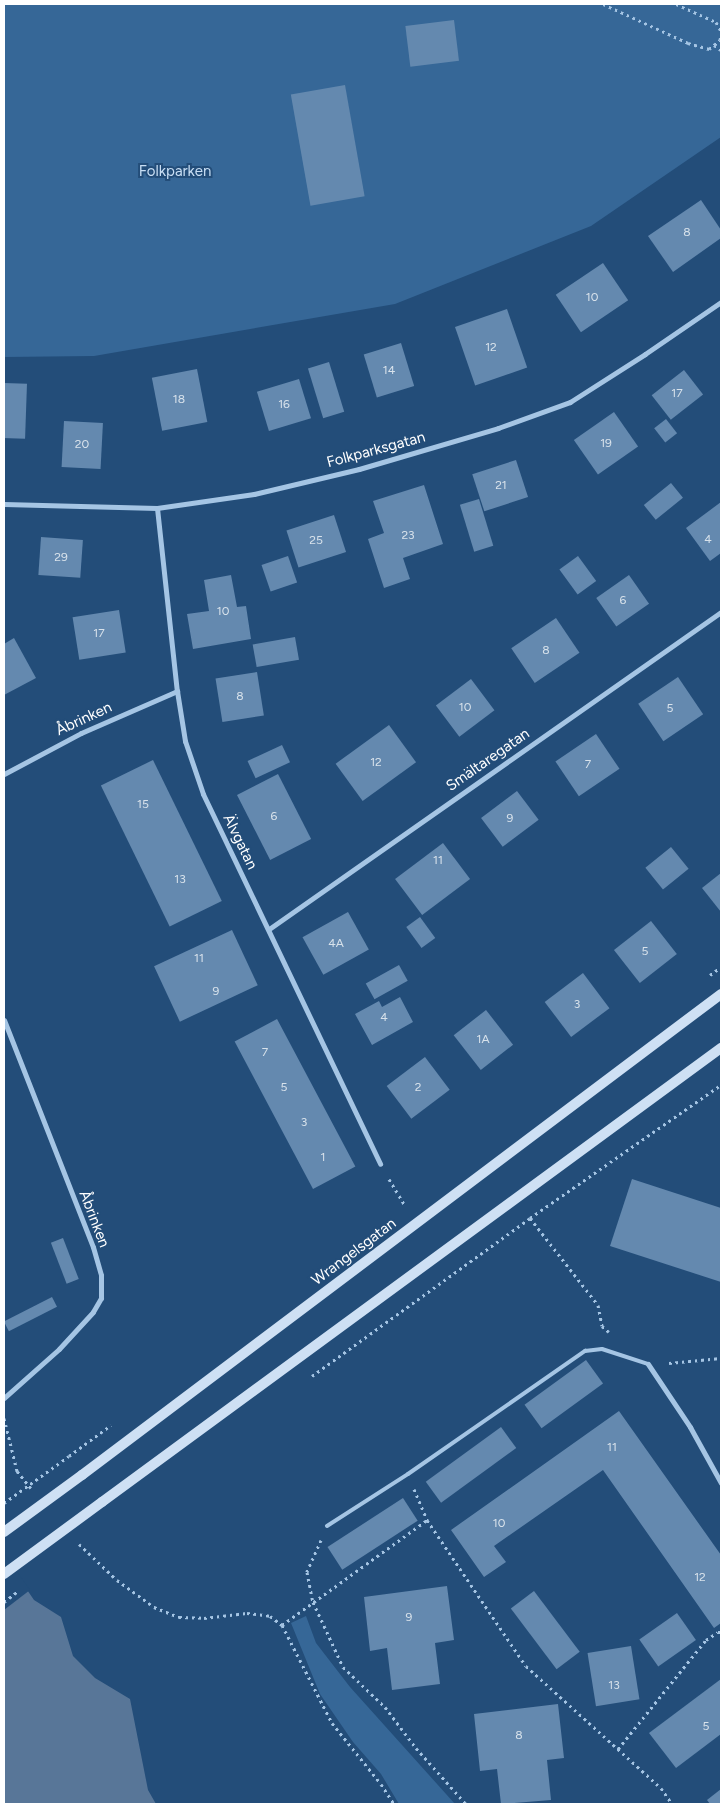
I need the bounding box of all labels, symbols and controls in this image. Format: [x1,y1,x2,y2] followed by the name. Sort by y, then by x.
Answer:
[139,163,211,181] park label: Folkparken
[683,226,691,240] house number: 8
[586,291,598,305] house number: 10
[485,341,497,355] house number: 12
[383,364,395,378] house number: 14
[671,387,683,401] house number: 17
[173,393,185,407] house number: 18
[278,398,290,412] house number: 16
[325,428,427,472] street label: Folkparksgatan
[600,437,612,451] house number: 19
[75,438,89,452] house number: 20
[495,479,507,493] house number: 21
[401,529,415,543] house number: 23
[704,533,712,547] house number: 4
[309,534,323,548] house number: 25
[54,551,68,565] house number: 29
[620,594,626,608] house number: 6
[217,605,229,619] house number: 10
[93,627,105,641] house number: 17
[542,644,550,658] house number: 8
[236,690,244,704] house number: 8
[53,698,115,740] street label: Åbrinken
[459,701,471,715] house number: 10
[667,702,673,716] house number: 5
[443,725,533,795] street label: Smältaregatan
[370,756,382,770] house number: 12
[585,758,591,772] house number: 7
[137,798,149,812] house number: 15
[271,810,277,824] house number: 6
[219,811,261,873] street label: Älvgatan
[507,812,513,826] house number: 9
[433,854,443,868] house number: 11
[174,873,186,887] house number: 13
[328,937,344,951] house number: 4A
[642,945,648,959] house number: 5
[194,952,204,966] house number: 11
[213,985,219,999] house number: 9
[574,998,580,1012] house number: 3
[380,1011,388,1025] house number: 4
[476,1033,490,1047] house number: 1A
[262,1046,268,1060] house number: 7
[281,1081,287,1095] house number: 5
[415,1081,421,1095] house number: 2
[301,1116,307,1130] house number: 3
[321,1151,325,1165] house number: 1
[75,1188,113,1250] street label: Åbrinken
[308,1214,400,1290] street label: Wrangelsgatan
[607,1441,617,1455] house number: 11
[493,1517,505,1531] house number: 10
[694,1571,706,1585] house number: 12
[406,1611,412,1625] house number: 9
[608,1679,620,1693] house number: 13
[703,1720,709,1734] house number: 5
[515,1729,523,1743] house number: 8

